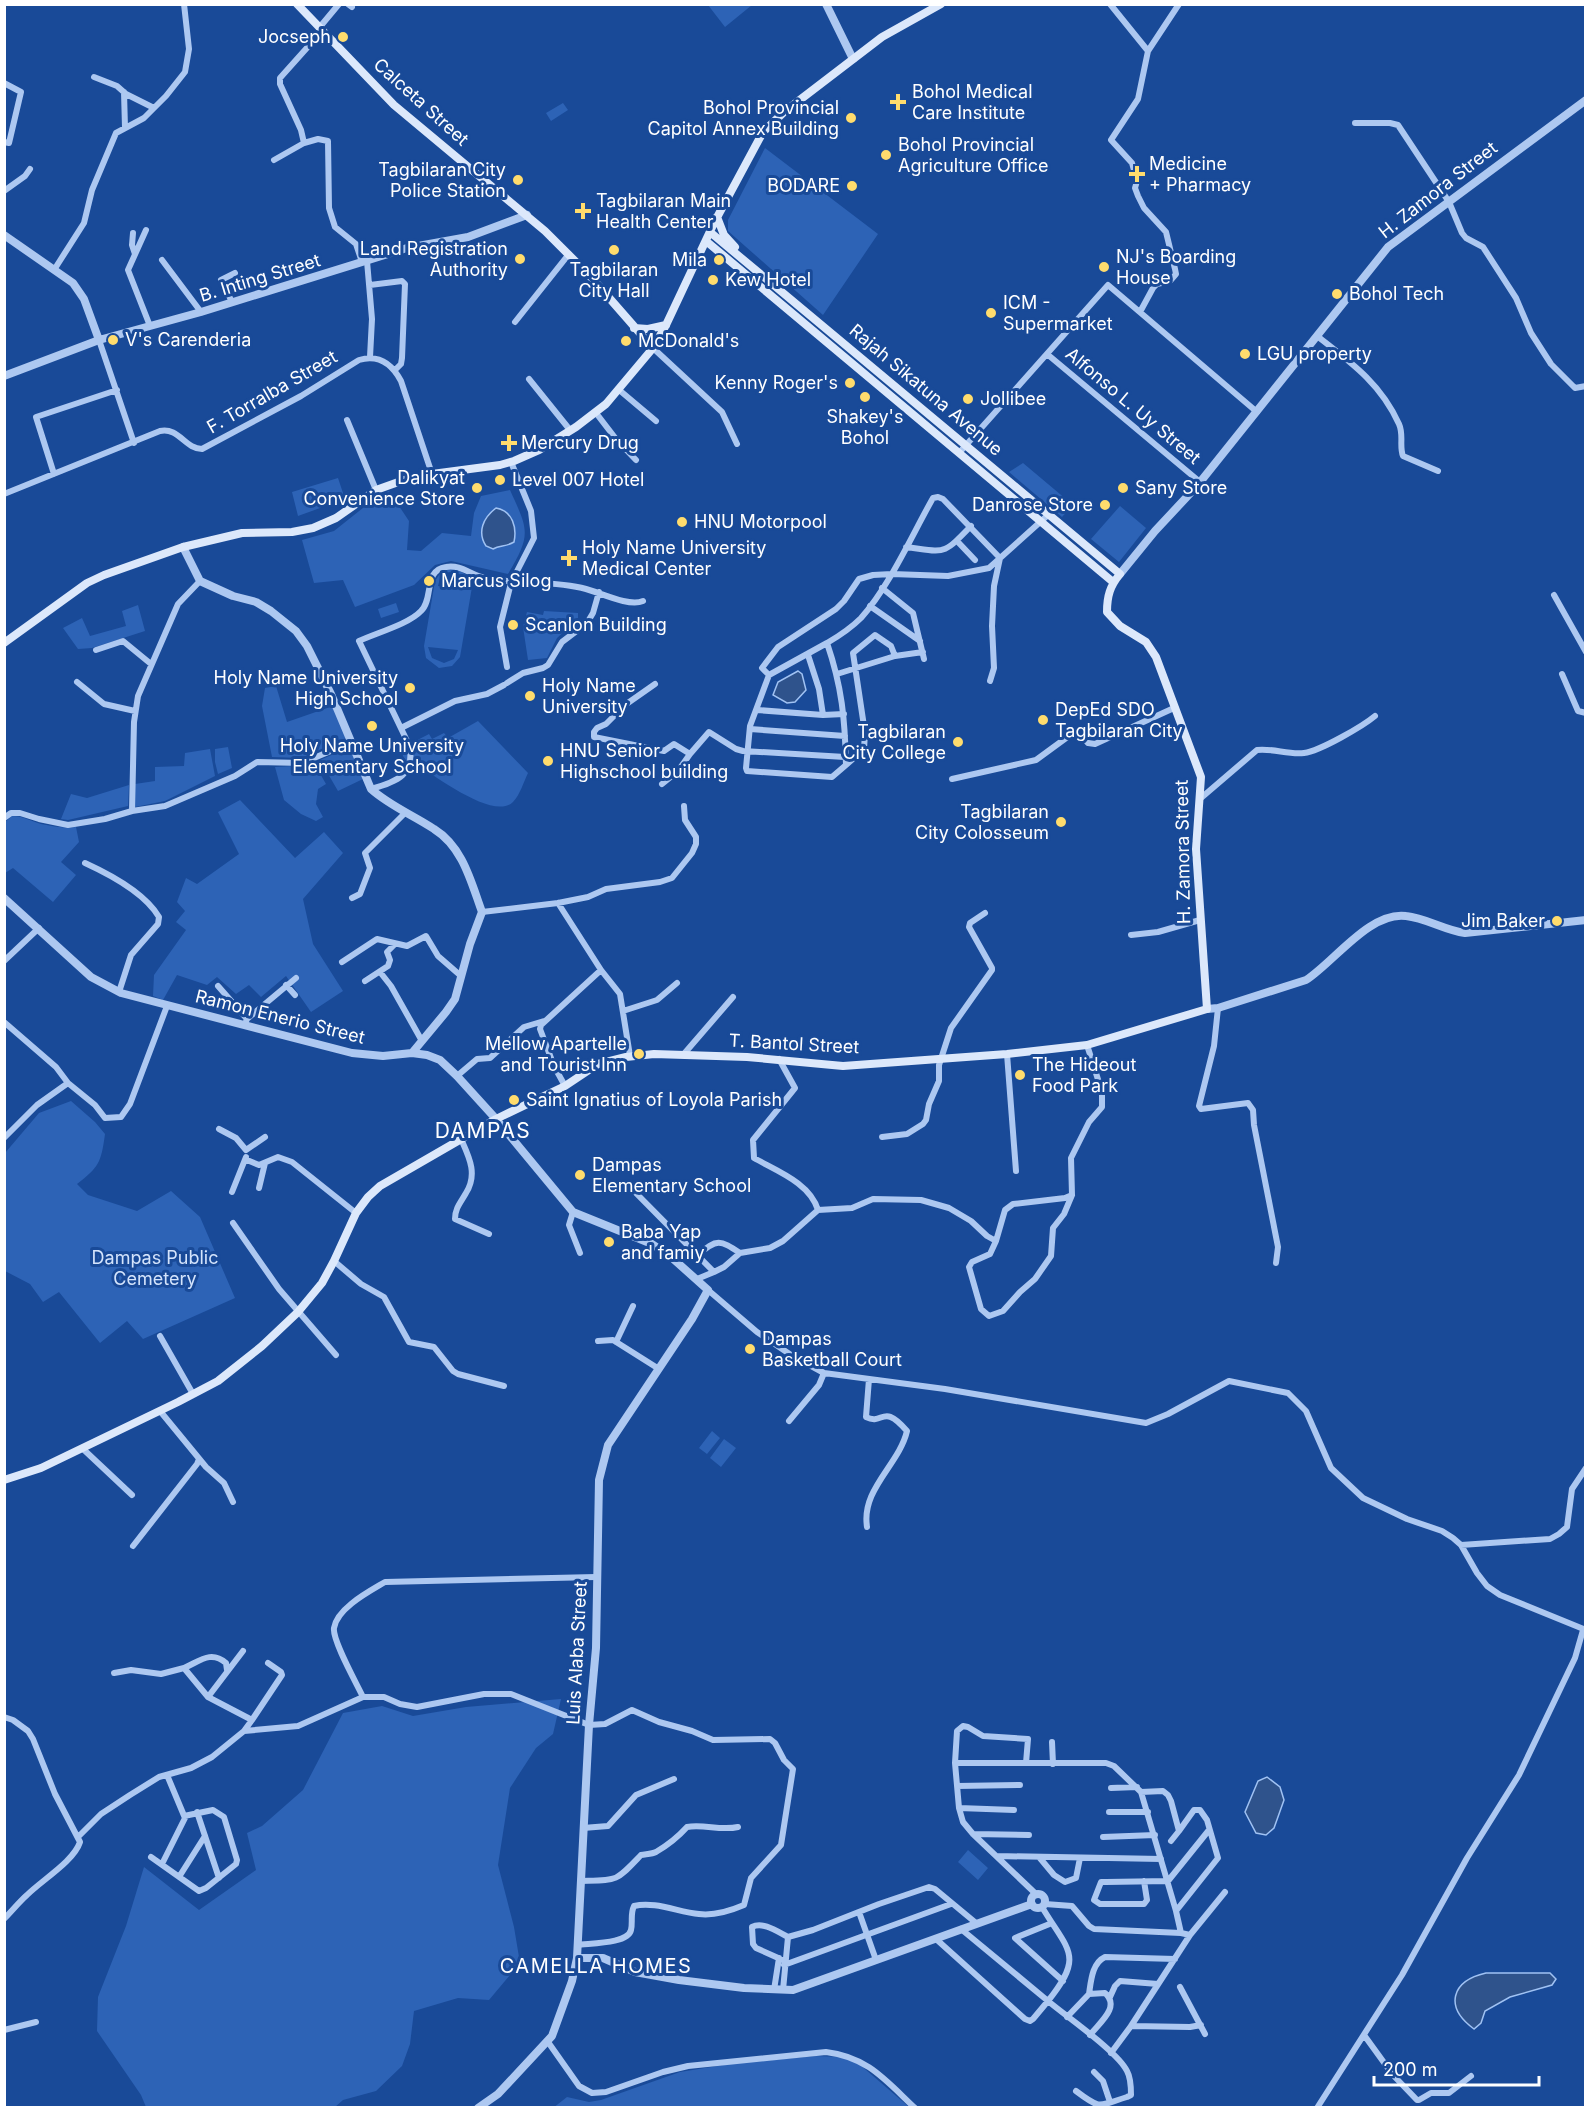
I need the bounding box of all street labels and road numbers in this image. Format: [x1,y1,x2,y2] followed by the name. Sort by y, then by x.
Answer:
[370,54,473,150] street label: Calceta Street
[1374,137,1501,242] street label: H. Zamora Street
[197,249,323,306] street label: B. Inting Street
[846,319,1007,460] street label: Rajah Sikatuna Avenue
[1062,343,1205,468] street label: Alfonso L. Uy Street
[203,346,341,437] street label: F. Torralba Street
[1171,780,1194,924] street label: H. Zamora Street
[193,985,367,1048] street label: Ramon Enerio Street
[728,1030,860,1057] street label: T. Bantol Street
[562,1581,591,1725] street label: Luis Alaba Street

